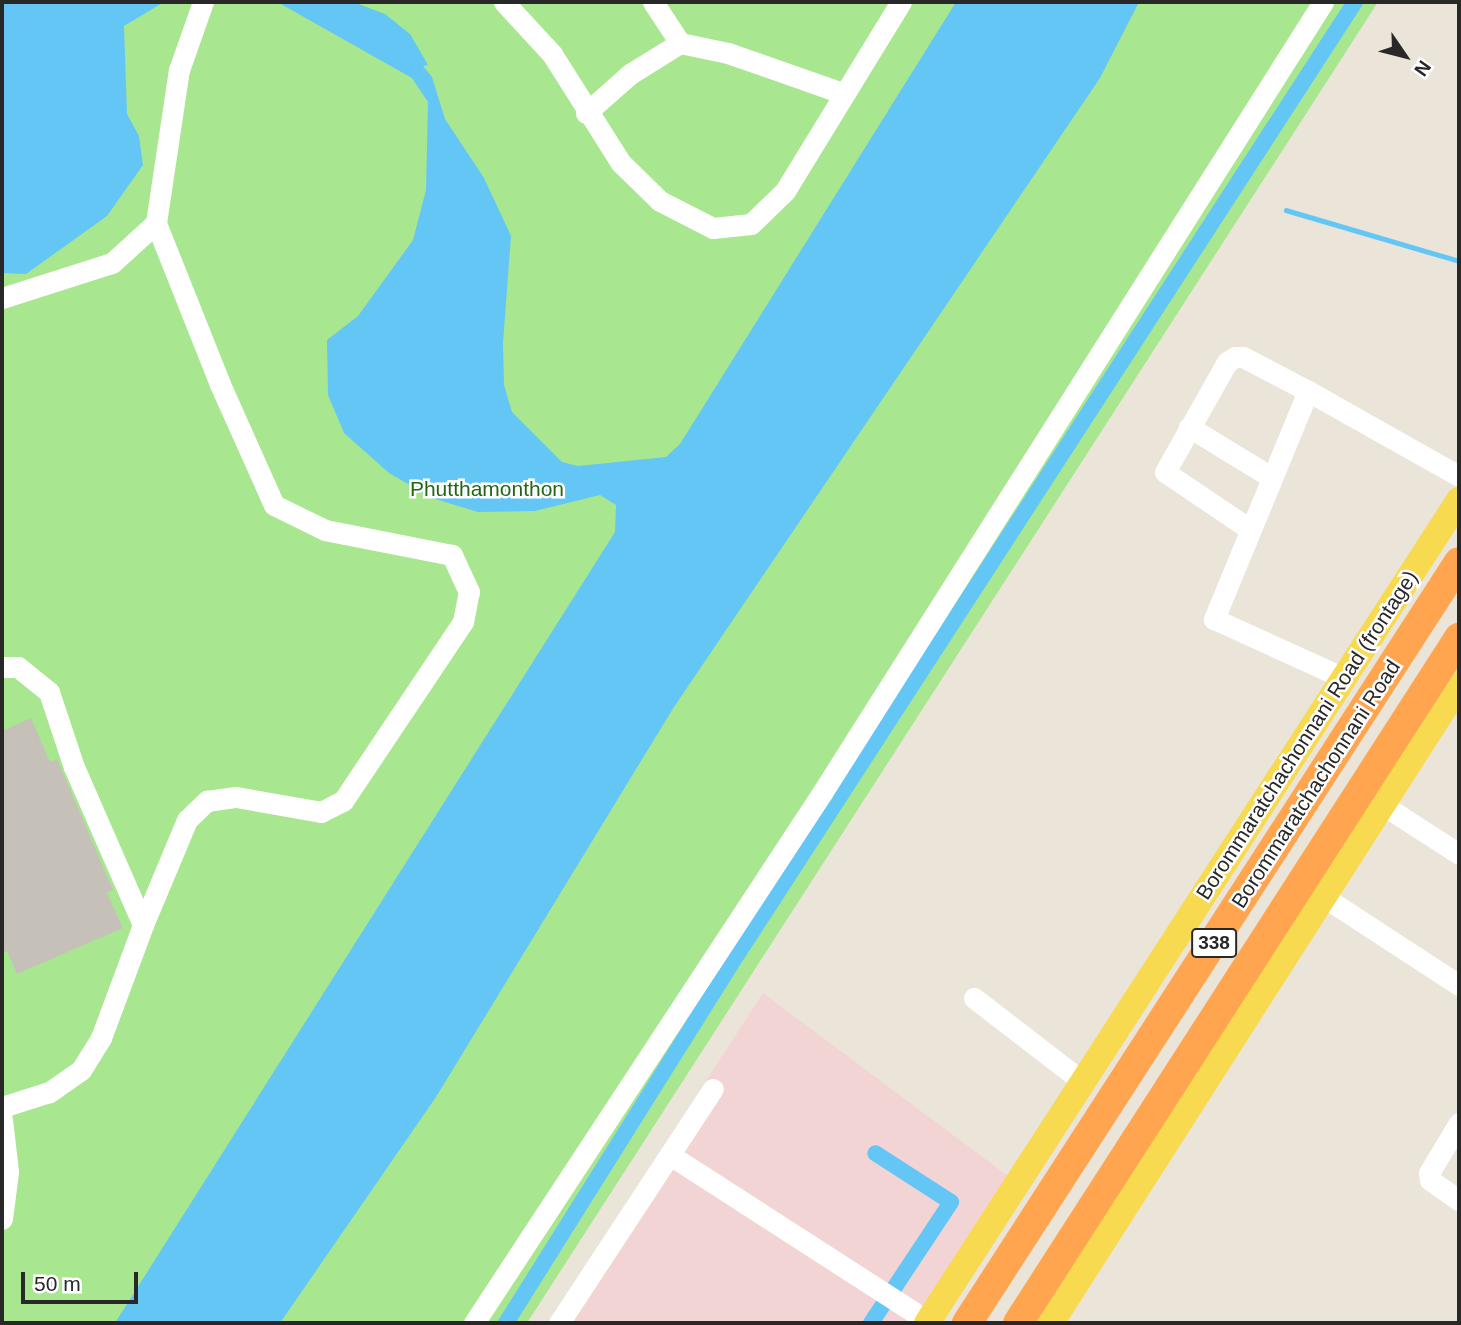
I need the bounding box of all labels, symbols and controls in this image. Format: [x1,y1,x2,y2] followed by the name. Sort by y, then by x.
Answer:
[1370,21,1440,91] north arrow
[1410,57,1435,80] text: N
[410,476,564,502] park label: Phutthamonthon
[1191,566,1423,904] street label: Borommaratchachonnani Road (frontage)
[1226,655,1406,913] street label: Borommaratchachonnani Road
[1190,928,1238,959] road number: 338
[24,1258,142,1302] scale bar
[34,1272,81,1295] text: 50 m

